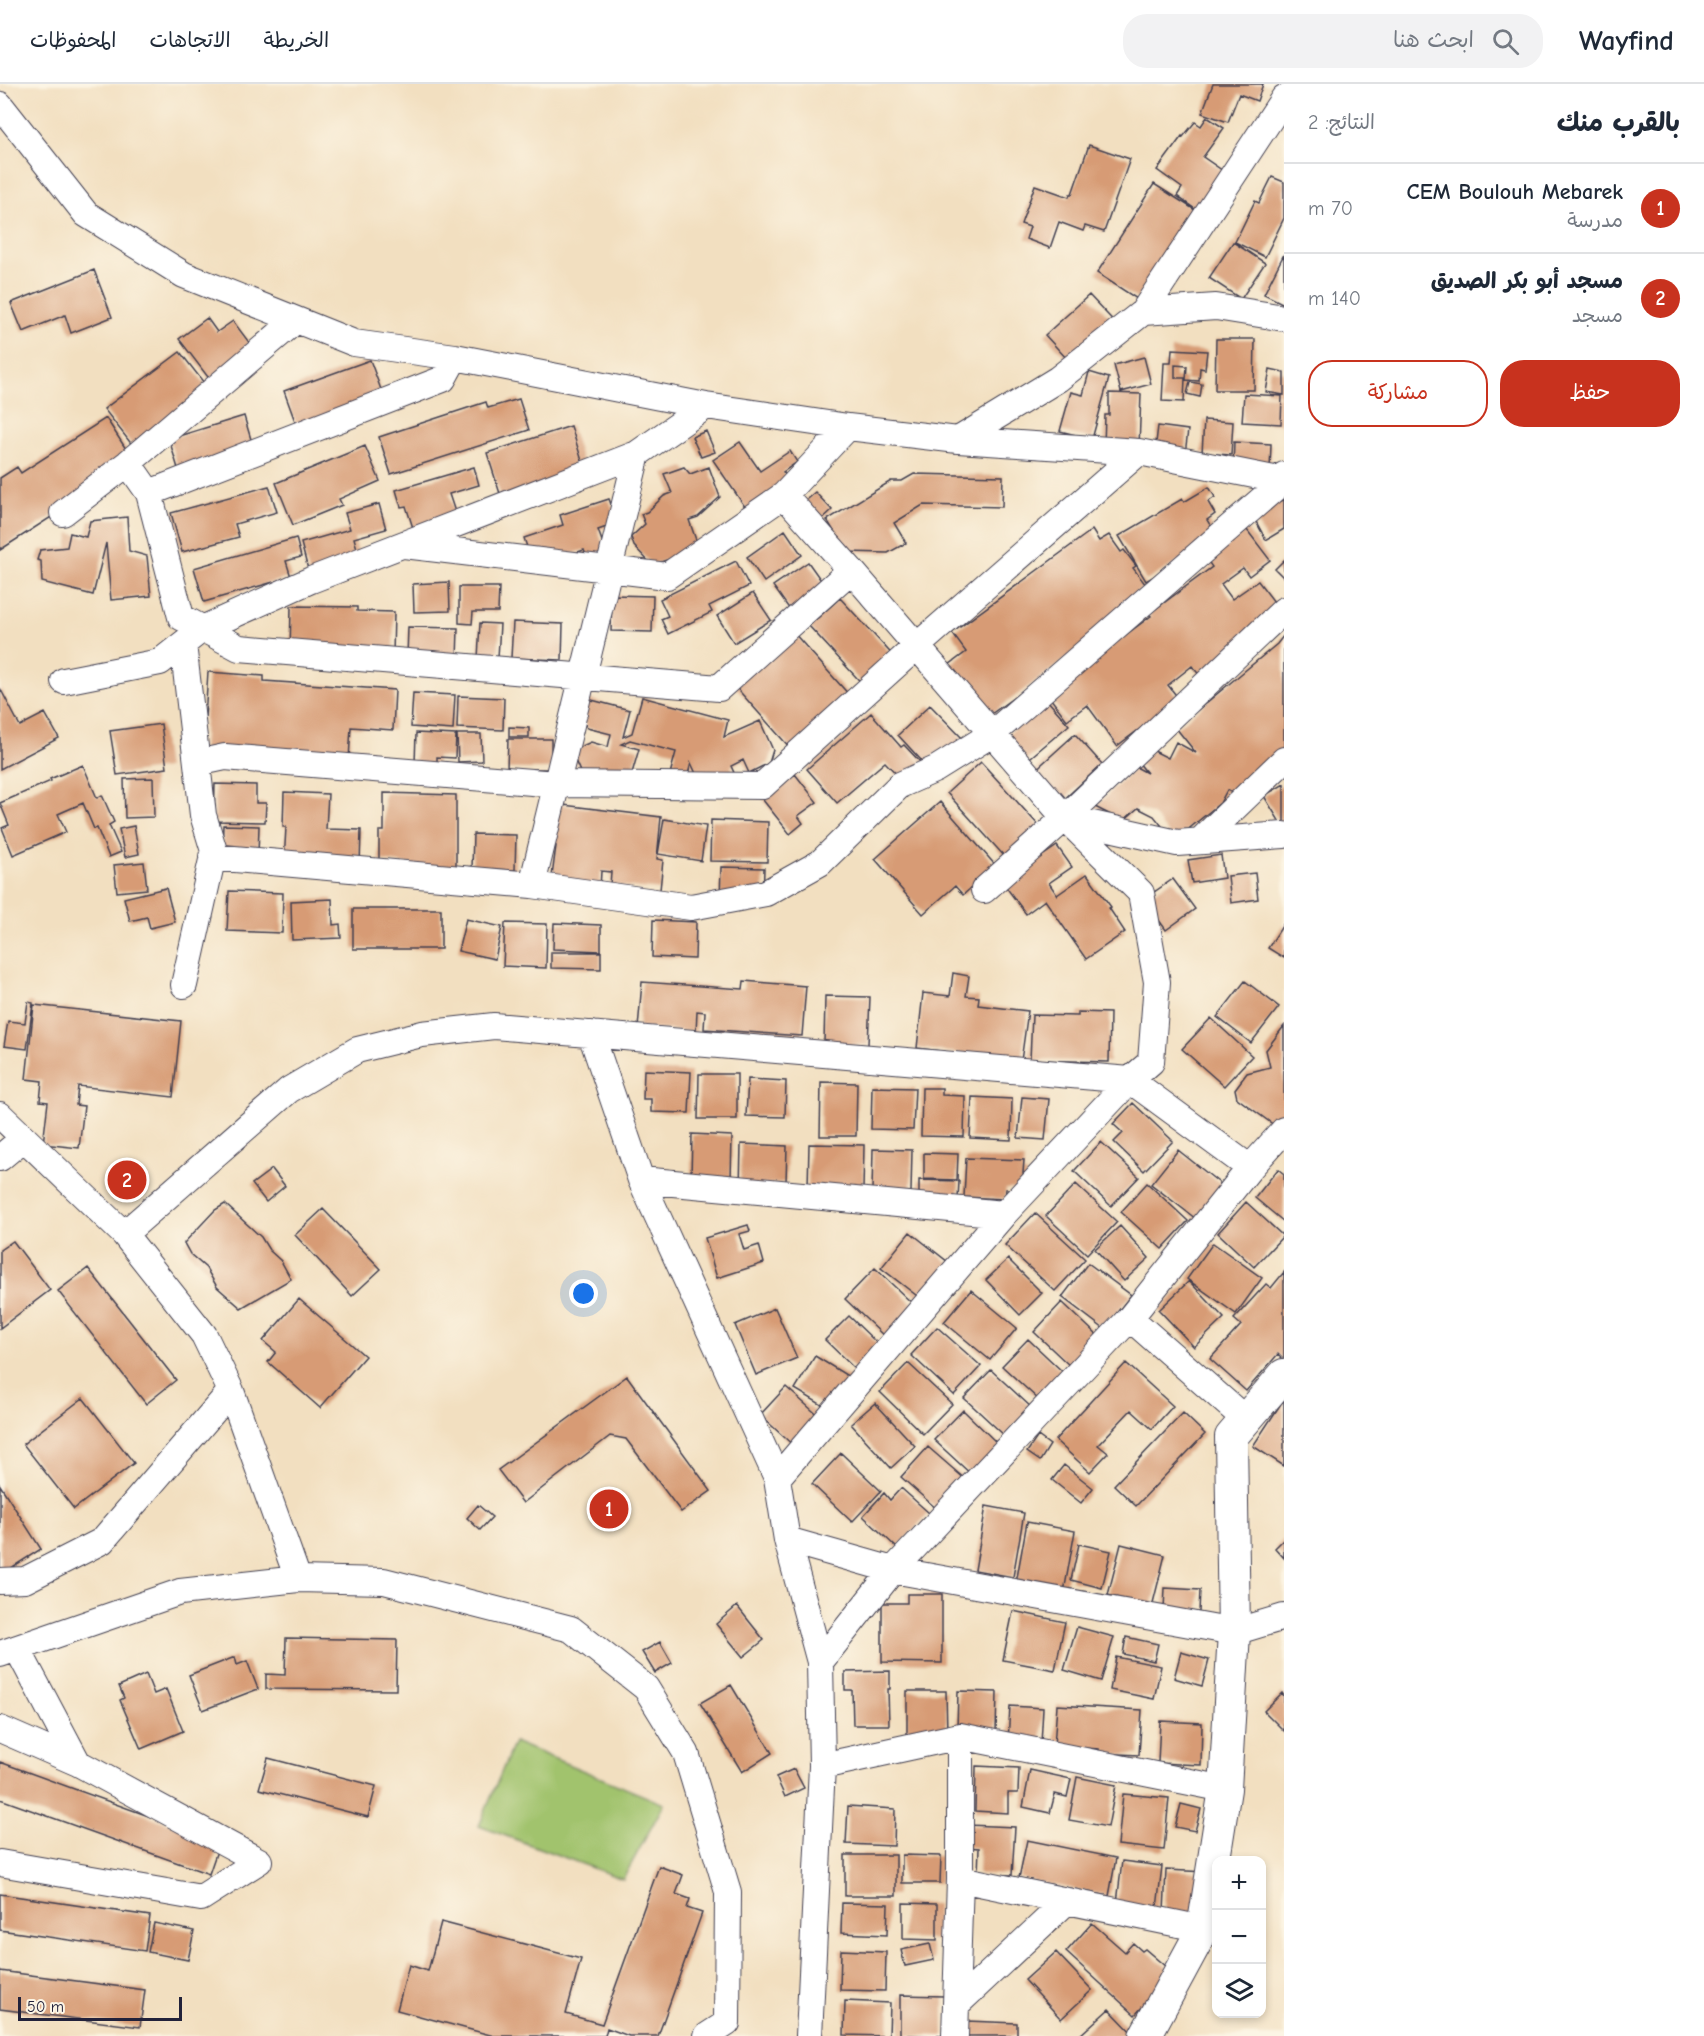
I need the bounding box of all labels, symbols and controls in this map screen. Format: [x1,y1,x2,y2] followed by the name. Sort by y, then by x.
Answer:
[1123,14,1543,68] search box
[1489,25,1522,58] icon: search
[1579,25,1674,57] text: Wayfind
[1393,27,1474,53] text: ابحث هنا
[30,28,116,52] text: المحفوظات
[149,28,231,52] text: الاتجاهات
[264,28,329,52] text: الخريطة
[1557,108,1680,138] text: بالقرب منك
[1308,111,1375,134] text: النتائج: 2
[1407,179,1623,205] text: CEM Boulouh Mebarek
[1308,197,1353,220] text: 70 m
[1657,197,1664,220] text: 1
[1567,209,1623,232] text: مدرسة
[1431,268,1623,294] text: مسجد أبو بكر الصديق
[1308,287,1361,310] text: 140 m
[1656,287,1665,310] text: 2
[1572,304,1623,327] text: مسجد
[1308,360,1488,427] button: مشاركة
[1500,360,1680,427] button: حفظ
[108,1158,146,1202] pin: 2
[569,1279,598,1308] your location
[590,1486,628,1532] pin: 1
[1212,1856,1266,2018] map controls
[1212,1856,1266,1910] button: +
[1212,1910,1266,1964] button: −
[1212,1964,1266,2018] button: layers
[18,1994,182,2022] scale bar
[27,1998,64,2016] text: 50 m

